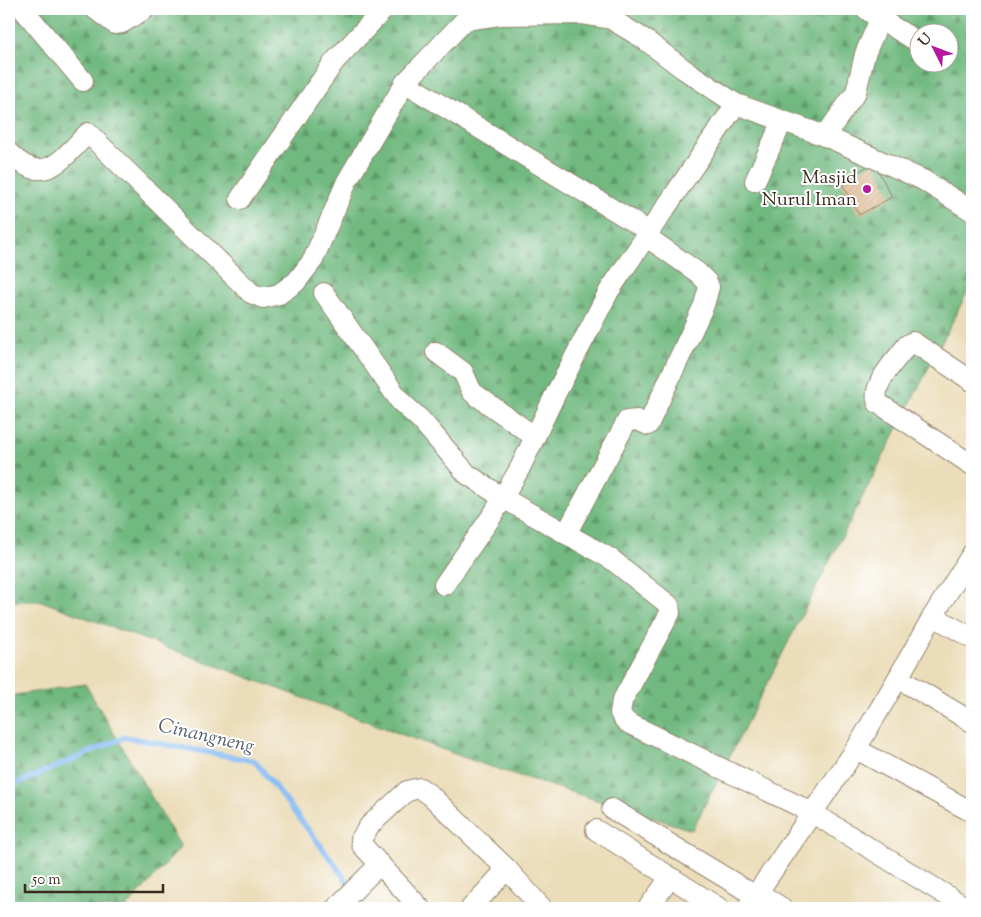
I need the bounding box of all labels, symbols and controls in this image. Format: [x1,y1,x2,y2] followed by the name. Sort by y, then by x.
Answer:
[908,22,958,72] north arrow
[915,29,937,52] text: U
[762,165,857,214] place label: Masjid Nurul Iman
[861,183,873,195] marker: Masjid Nurul Iman
[155,712,257,762] water label: Cinangneng
[25,862,162,894] scale bar
[31,870,61,891] text: 50 m

